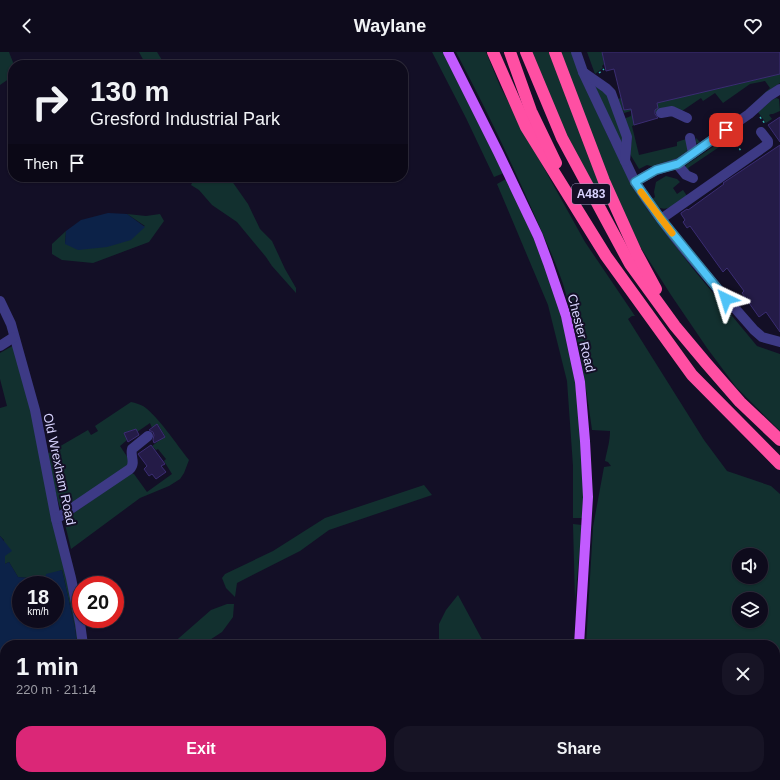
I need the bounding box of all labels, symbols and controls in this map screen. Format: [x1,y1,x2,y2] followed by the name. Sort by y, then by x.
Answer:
[16,15,38,37] icon: back
[742,15,764,37] icon: heart
[354,16,426,36] text: Waylane
[24,76,76,128] icon: right
[90,76,169,107] text: 130 m
[90,109,280,129] text: Gresford Industrial Park
[709,113,743,147] pin
[715,119,737,141] icon: arrive
[66,152,88,174] icon: arrive
[24,155,58,172] text: Then
[572,184,610,204] road number: A483
[705,278,747,320] position arrow
[565,292,598,374] street label: Chester Road
[40,412,79,526] street label: Old Wrexham Road
[732,548,768,628] map controls
[732,548,768,584] button: sound
[72,576,124,628] speed limit sign: 20
[27,586,49,608] text: 18
[732,592,768,628] button: layers
[27,606,49,617] text: km/h
[16,653,79,680] text: 1 min
[722,653,764,695] button: close
[16,682,96,697] text: 220 m · 21:14
[16,726,386,772] button: Exit
[394,726,764,772] button: Share

